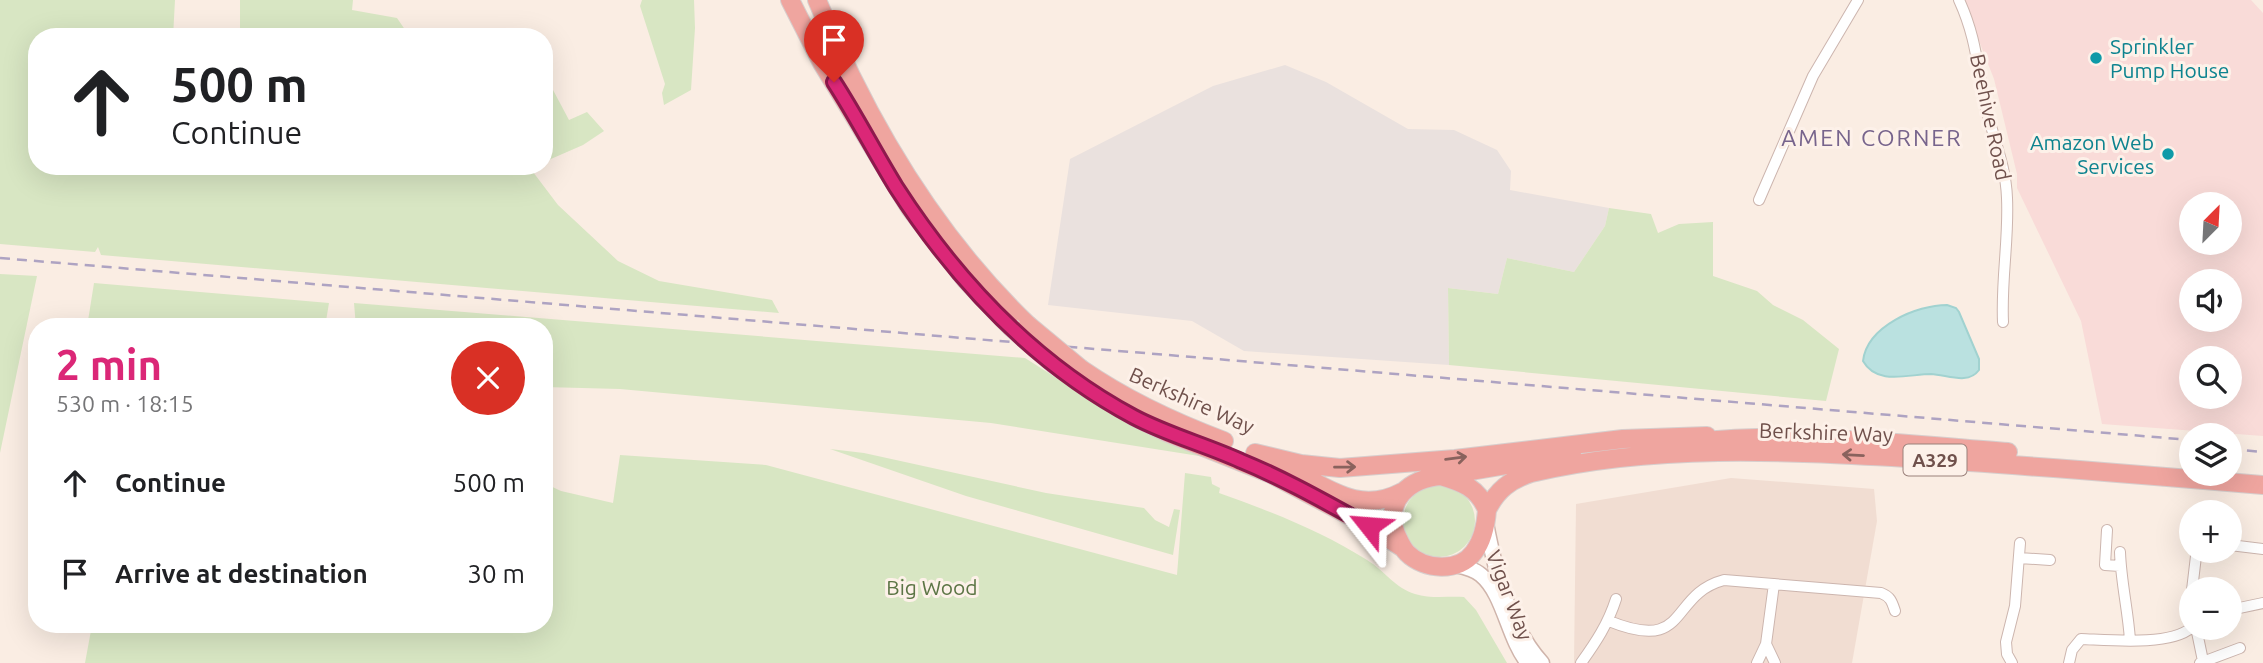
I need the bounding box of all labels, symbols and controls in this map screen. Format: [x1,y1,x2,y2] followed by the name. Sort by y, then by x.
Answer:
[804,10,864,82] pin
[815,21,853,59] icon: arrive
[2110,34,2229,82] place label: Sprinkler Pump House
[2088,50,2104,66] marker: Sprinkler Pump House
[1966,52,2016,182] street label: Beehive Road
[56,56,147,147] icon: ahead
[171,56,308,111] text: 500 m
[171,114,302,150] text: Continue
[1781,125,1963,150] district label: AMEN CORNER
[2030,130,2154,178] place label: Amazon Web Services
[2160,146,2176,162] marker: Amazon Web Services
[2179,192,2242,256] north arrow
[2179,192,2242,640] map controls
[2179,269,2242,332] button: sound
[56,341,162,388] text: 2 min
[451,341,525,415] button: close
[2179,346,2242,409] button: search
[1126,362,1258,438] street label: Berkshire Way
[56,391,194,416] text: 530 m · 18:15
[1759,418,1893,446] street label: Berkshire Way
[2179,423,2242,486] button: layers
[1904,444,1966,475] road number: A329
[1842,448,1865,461] one-way arrow
[1444,452,1466,465] one-way arrow
[1333,460,1356,474] one-way arrow
[56,464,94,502] icon: ahead
[115,468,226,497] text: Continue
[453,468,525,497] text: 500 m
[1332,489,1406,563] position arrow
[2179,500,2242,563] button: +
[1482,547,1538,643] street label: Vigar Way
[56,555,94,593] icon: arrive
[115,559,368,588] text: Arrive at destination
[467,559,525,588] text: 30 m
[886,575,978,599] park label: Big Wood
[2179,577,2242,640] button: −

